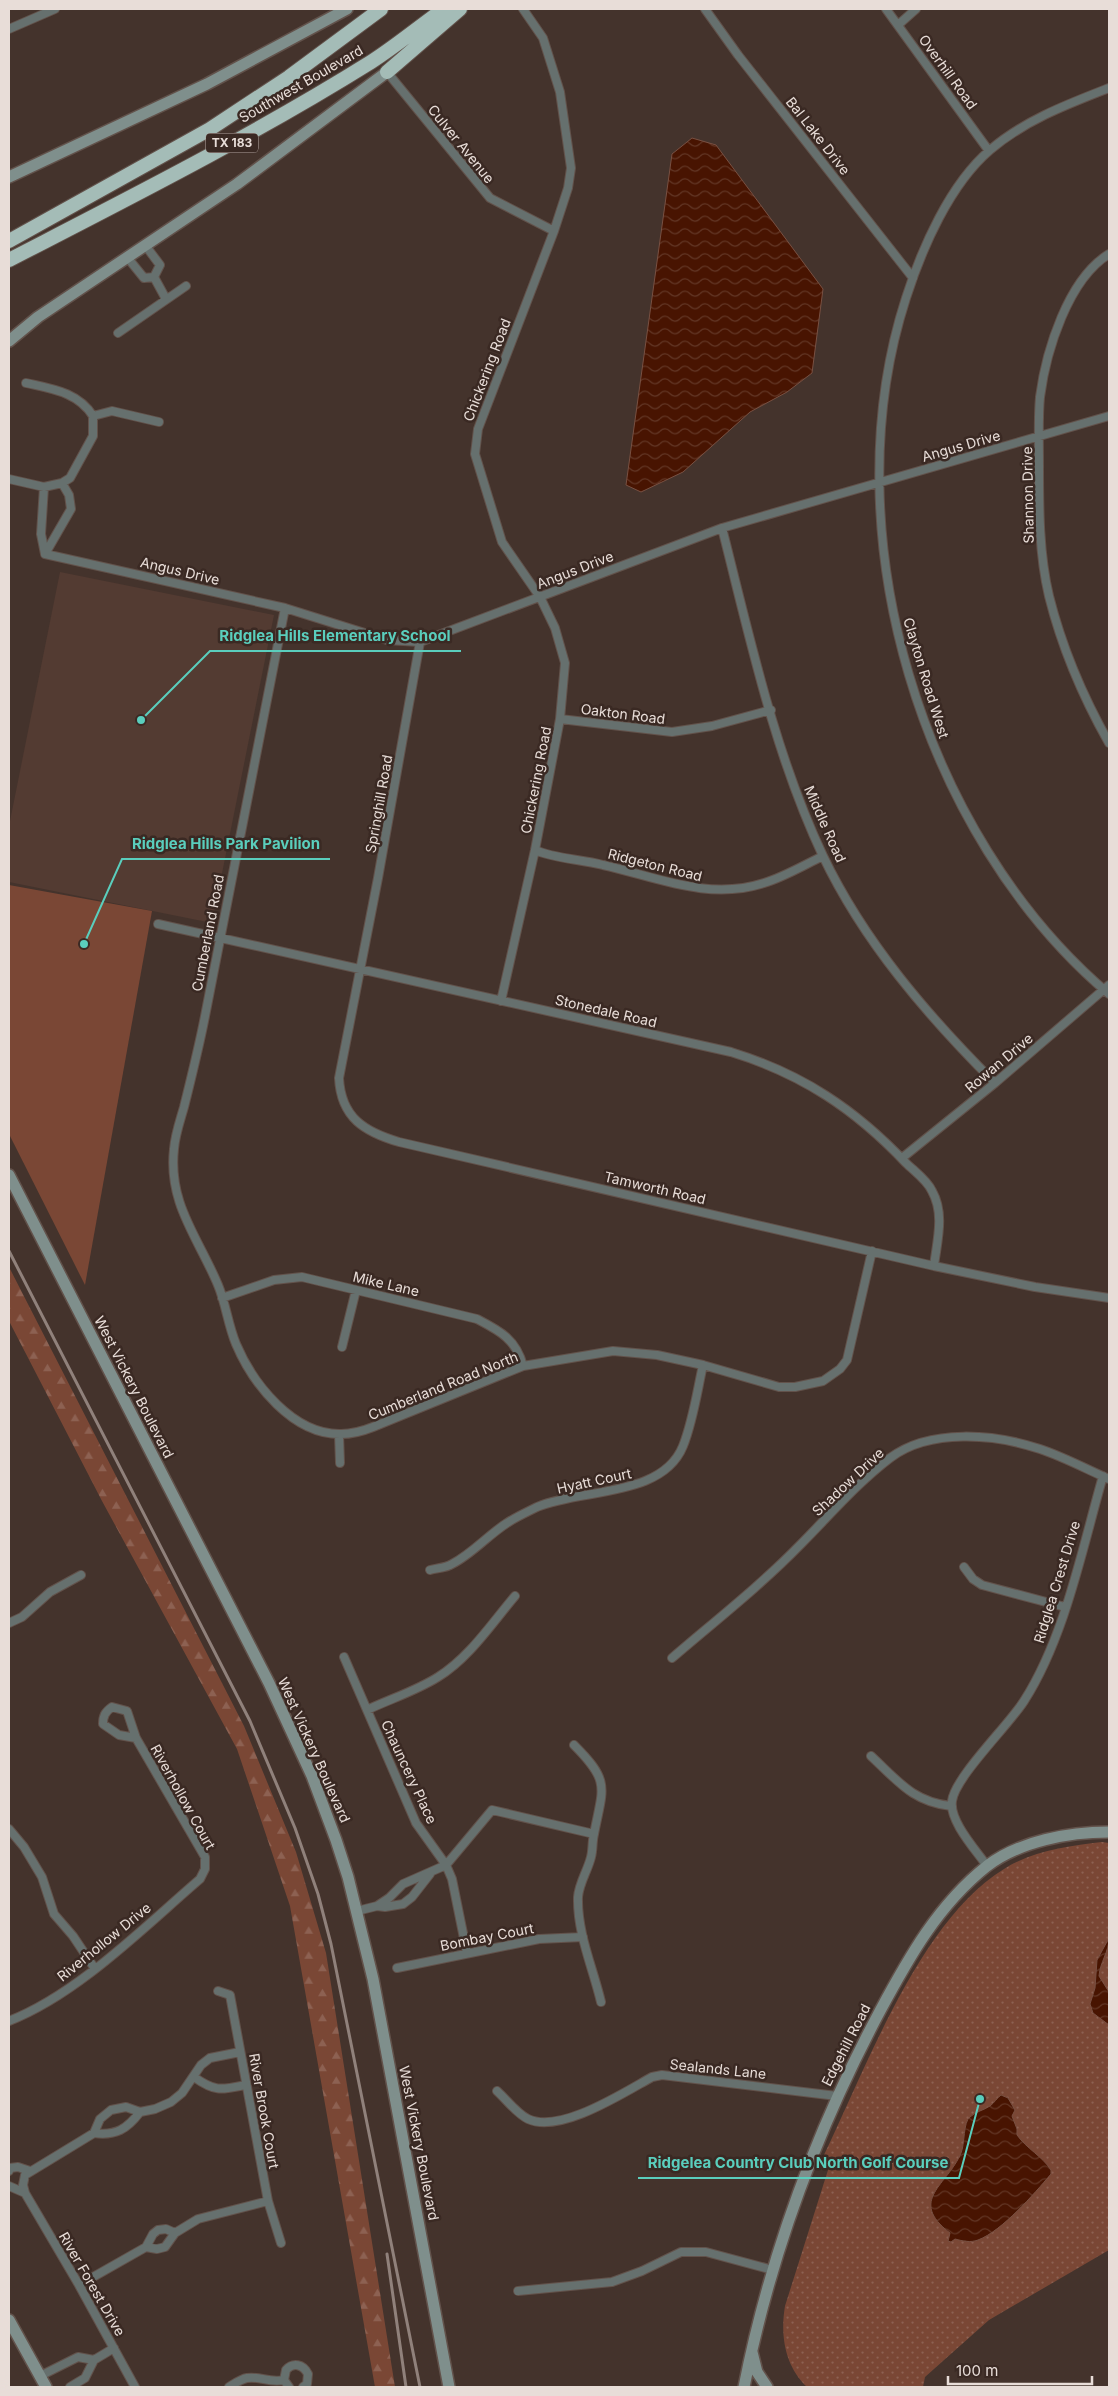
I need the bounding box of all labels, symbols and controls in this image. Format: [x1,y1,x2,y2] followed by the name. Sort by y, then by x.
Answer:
[916,31,981,112] street label: Overhill Road
[236,41,366,126] street label: Southwest Boulevard
[783,93,854,178] street label: Bal Lake Drive
[425,101,498,186] street label: Culver Avenue
[206,134,258,152] road number: TX 183
[459,316,514,424] street label: Chickering Road
[920,426,1002,465] street label: Angus Drive
[1018,446,1037,544] street label: Shannon Drive
[534,547,616,592] street label: Angus Drive
[139,553,221,588] street label: Angus Drive
[900,615,953,741] street label: Clayton Road West
[210,621,461,651] callout: Ridglea Hills Elementary School
[219,626,451,645] text: Ridglea Hills Elementary School
[580,700,666,727] street label: Oakton Road
[517,725,554,835] street label: Chickering Road
[362,753,396,854] street label: Springhill Road
[801,783,850,865] street label: Middle Road
[122,829,330,859] callout: Ridglea Hills Park Pavilion
[132,834,320,853] text: Ridglea Hills Park Pavilion
[606,845,704,884] street label: Ridgeton Road
[188,873,227,993] street label: Cumberland Road
[554,991,659,1030] street label: Stonedale Road
[961,1029,1036,1096] street label: Rowan Drive
[603,1168,708,1207] street label: Tamworth Road
[351,1268,421,1299] street label: Mike Lane
[91,1313,178,1461] street label: West Vickery Boulevard
[365,1348,520,1423] street label: Cumberland Road North
[808,1444,887,1519] street label: Shadow Drive
[555,1464,633,1497] street label: Hyatt Court
[1030,1519,1083,1645] street label: Ridglea Crest Drive
[275,1674,354,1825] street label: West Vickery Boulevard
[378,1717,441,1826] street label: Chauncery Place
[147,1741,220,1853] street label: Riverhollow Court
[53,1899,154,1985] street label: Riverhollow Drive
[439,1919,536,1954] street label: Bombay Court
[818,2001,874,2089] street label: Edgehill Road
[246,2052,283,2170] street label: River Brook Court
[669,2055,767,2082] street label: Sealands Lane
[396,2064,443,2222] street label: West Vickery Boulevard
[638,2148,959,2178] callout: Ridgelea Country Club North Golf Course
[648,2153,948,2172] text: Ridgelea Country Club North Golf Course
[56,2229,129,2339] street label: River Forest Drive
[948,2354,1092,2386] scale bar
[956,2361,998,2380] text: 100 m

